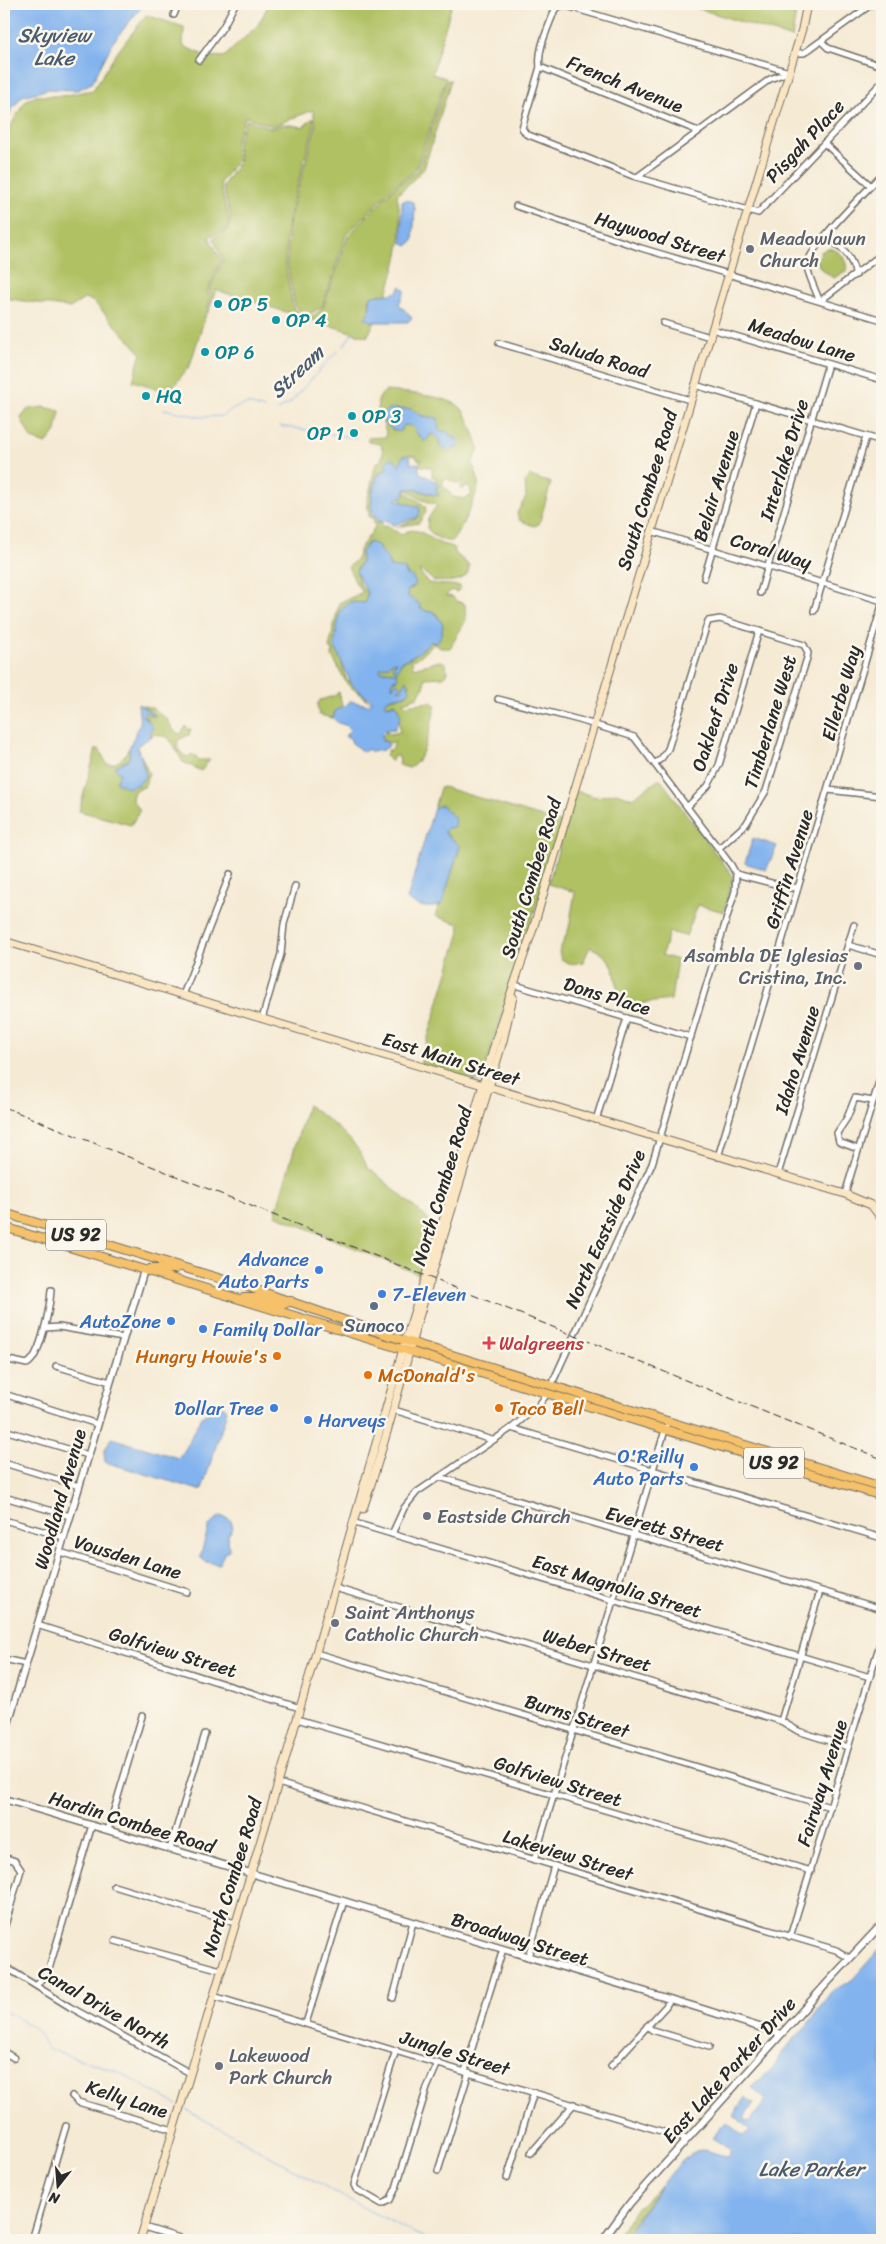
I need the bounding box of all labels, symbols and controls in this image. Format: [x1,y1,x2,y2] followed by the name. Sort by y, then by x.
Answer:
[18,18,93,76] water label: Skyview Lake
[562,46,688,122] street label: French Avenue
[757,91,853,191] street label: Pisgah Place
[591,201,731,273] street label: Haywood Street
[760,222,866,277] place label: Meadowlawn Church
[744,243,756,255] marker: Meadowlawn Church
[228,288,269,321] place label: OP 5
[212,298,224,310] marker: OP 5
[286,304,327,337] place label: OP 4
[744,308,860,372] street label: Meadow Lane
[270,314,282,326] marker: OP 4
[545,326,655,388] street label: Saluda Road
[215,336,255,369] place label: OP 6
[261,336,334,407] water label: Stream
[199,346,211,358] marker: OP 6
[156,380,182,413] place label: HQ
[140,390,152,402] marker: HQ
[750,395,818,526] street label: Interlake Drive
[362,400,402,433] place label: OP 3
[607,404,688,574] street label: South Combee Road
[346,410,358,422] marker: OP 3
[307,417,344,450] place label: OP 1
[683,426,749,546] street label: Belair Avenue
[348,427,360,439] marker: OP 1
[726,523,816,579] street label: Coral Way
[812,641,870,745] street label: Ellerbe Way
[734,651,806,793] street label: Timberlane West
[682,658,748,776] street label: Oakleaf Drive
[491,792,572,962] street label: South Combee Road
[755,805,823,933] street label: Griffin Avenue
[683,939,848,994] place label: Asambla DE Iglesias Cristina, Inc.
[852,960,864,972] marker: Asambla DE Iglesias Cristina, Inc.
[559,967,655,1025] street label: Dons Place
[765,1001,829,1119] street label: Idaho Avenue
[378,1022,525,1096] street label: East Main Street
[402,1101,482,1270] street label: North Combee Road
[555,1144,655,1314] street label: North Eastside Drive
[46,1220,106,1250] road number: US 92
[217,1243,309,1298] place label: Advance Auto Parts
[313,1264,325,1276] marker: Advance Auto Parts
[392,1278,466,1311] place label: 7-Eleven
[376,1288,388,1300] marker: 7-Eleven
[368,1300,380,1312] marker: Sunoco
[79,1305,161,1338] place label: AutoZone
[344,1309,404,1342] place label: Sunoco
[213,1313,323,1346] place label: Family Dollar
[165,1315,177,1327] marker: AutoZone
[197,1323,209,1335] marker: Family Dollar
[499,1327,584,1360] place label: Walgreens
[483,1337,495,1349] marker: Walgreens
[135,1340,267,1373] place label: Hungry Howie's
[271,1350,283,1362] marker: Hungry Howie's
[378,1359,475,1392] place label: McDonald's
[362,1369,374,1381] marker: McDonald's
[174,1392,264,1425] place label: Dollar Tree
[509,1392,584,1425] place label: Taco Bell
[268,1402,280,1414] marker: Dollar Tree
[493,1402,505,1414] marker: Taco Bell
[318,1404,386,1437] place label: Harveys
[302,1414,314,1426] marker: Harveys
[24,1425,96,1573] street label: Woodland Avenue
[592,1440,684,1495] place label: O'Reilly Auto Parts
[744,1448,804,1479] road number: US 92
[688,1461,700,1473] marker: O'Reilly Auto Parts
[602,1496,728,1562] street label: Everett Street
[437,1500,571,1533] place label: Eastside Church
[421,1510,433,1522] marker: Eastside Church
[70,1525,186,1589] street label: Vousden Lane
[528,1544,706,1628] street label: East Magnolia Street
[345,1596,479,1651] place label: Saint Anthonys Catholic Church
[105,1617,241,1687] street label: Golfview Street
[329,1617,341,1629] marker: Saint Anthonys Catholic Church
[539,1619,655,1681] street label: Weber Street
[520,1684,635,1748] street label: Burns Street
[787,1716,857,1850] street label: Fairway Avenue
[490,1746,626,1816] street label: Golfview Street
[45,1781,221,1864] street label: Hardin Combee Road
[192,1792,272,1961] street label: North Combee Road
[499,1820,639,1891] street label: Lakeview Street
[447,1902,593,1976] street label: Broadway Street
[32,1956,176,2058] street label: Canal Drive North
[654,1989,805,2151] street label: East Lake Parker Drive
[395,2020,515,2086] street label: Jungle Street
[229,2039,332,2094] place label: Lakewood Park Church
[213,2060,225,2072] marker: Lakewood Park Church
[82,2070,172,2128] street label: Kelly Lane
[759,2152,867,2187] water label: Lake Parker
[32,2162,82,2212] north arrow
[46,2184,64,2212] text: N

